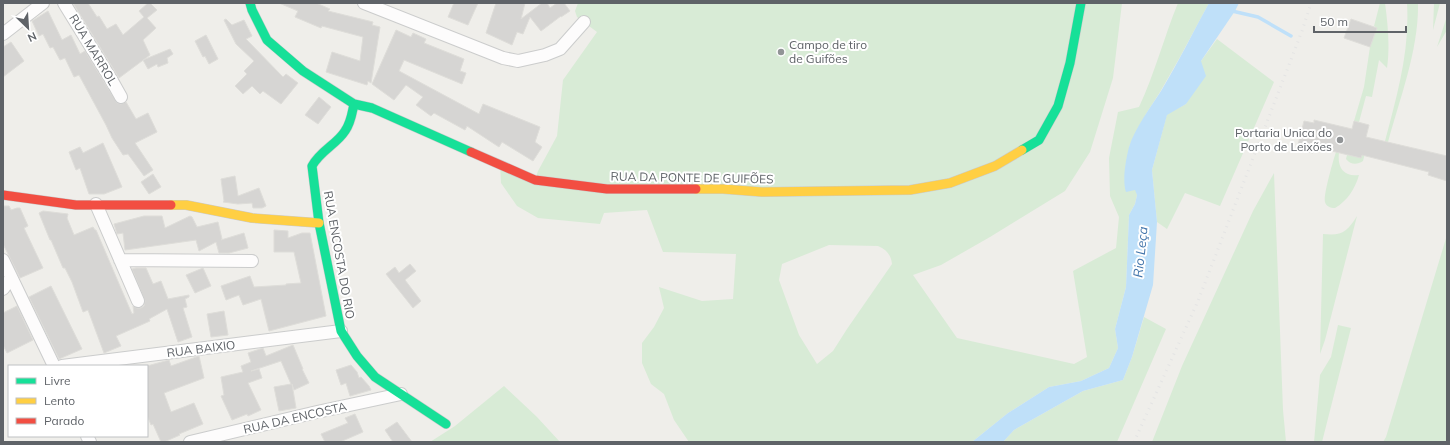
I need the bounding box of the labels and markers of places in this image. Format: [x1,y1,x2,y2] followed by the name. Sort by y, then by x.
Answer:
[789,37,867,66] place label: Campo de tiro de Guifões
[776,47,786,57] marker: Campo de tiro de Guifões
[1235,125,1332,154] place label: Portaria Unica do Porto de Leixões
[1335,135,1345,145] marker: Portaria Unica do Porto de Leixões

